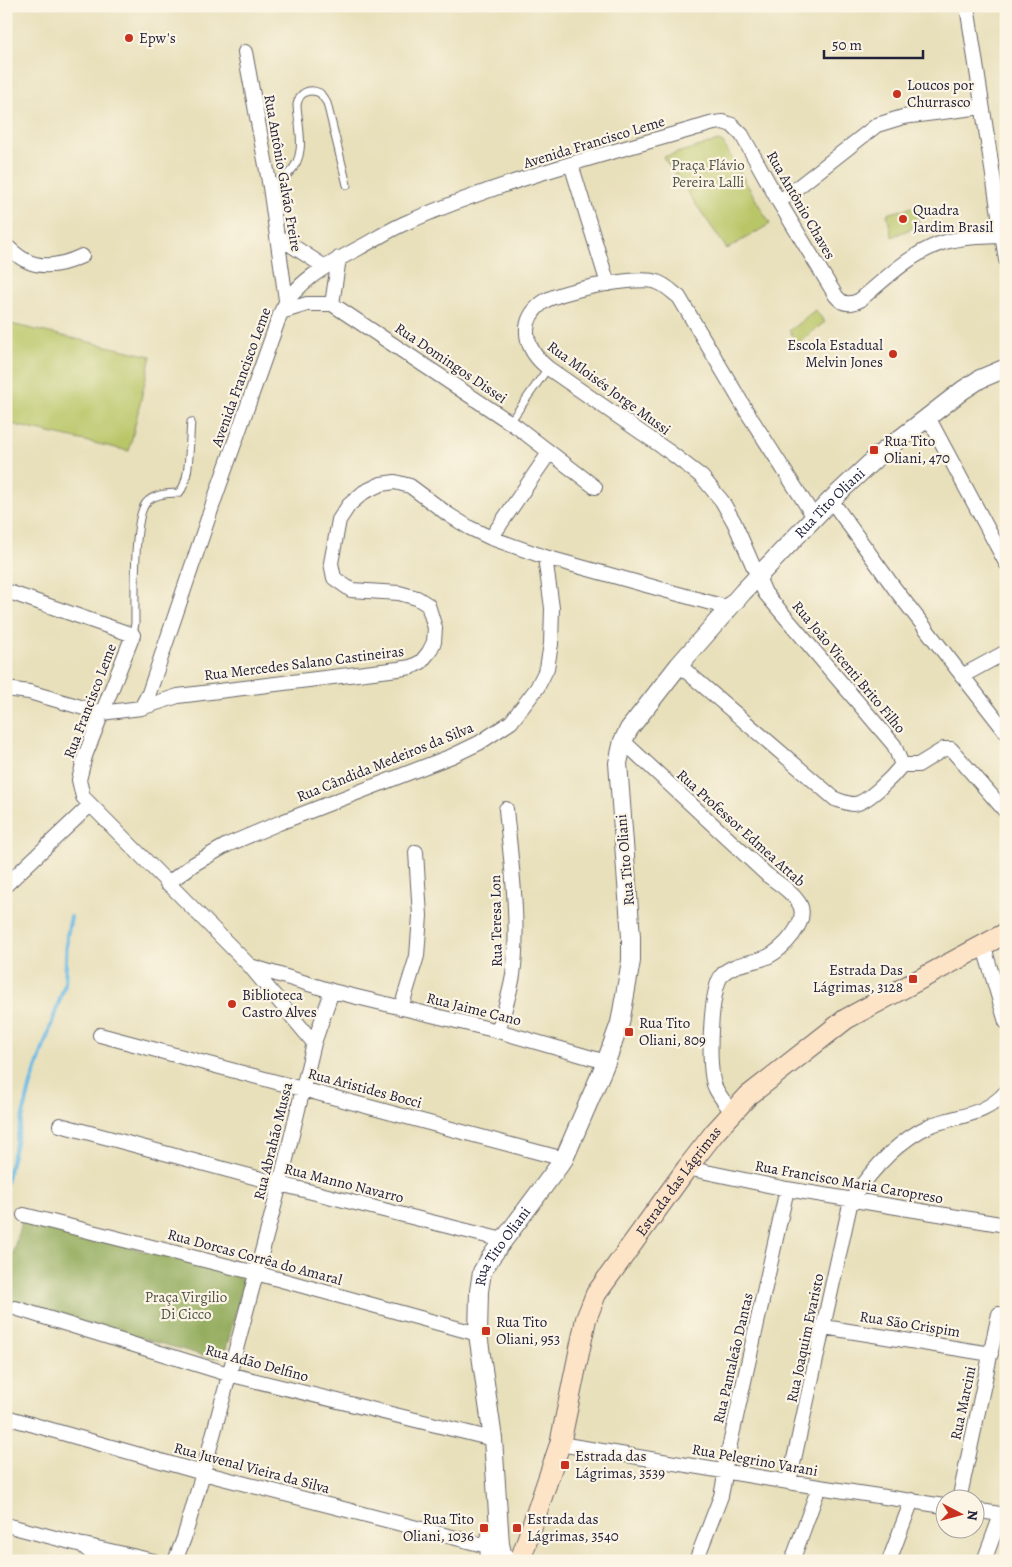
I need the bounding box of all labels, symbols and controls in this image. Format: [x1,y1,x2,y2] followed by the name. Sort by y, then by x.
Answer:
[139,28,176,48] place label: Epw's
[824,28,923,60] scale bar
[123,32,135,44] marker: Epw's
[832,35,862,55] text: 50 m
[907,75,974,112] place label: Loucos por Churrasco
[891,88,903,100] marker: Loucos por Churrasco
[259,93,307,253] street label: Rua Antônio Galvão Freire
[520,111,667,173] street label: Avenida Francisco Leme
[762,147,840,263] street label: Rua Antônio Chaves
[671,155,745,192] park label: Praça Flávio Pereira Lalli
[913,200,993,237] place label: Quadra Jardim Brasil
[897,213,909,225] marker: Quadra Jardim Brasil
[206,304,276,450] street label: Avenida Francisco Leme
[391,318,511,408] street label: Rua Domingos Dissei
[787,335,883,372] place label: Escola Estadual Melvin Jones
[543,336,675,440] street label: Rua Mloisés Jorge Mussi
[887,348,899,360] marker: Escola Estadual Melvin Jones
[884,431,950,468] place label: Rua Tito Oliani, 470
[868,444,880,456] marker: Rua Tito Oliani, 470
[790,463,869,542] street label: Rua Tito Oliani
[788,597,910,737] street label: Rua João Vicenti Brito Filho
[59,640,121,761] street label: Rua Francisco Leme
[203,641,405,685] street label: Rua Mercedes Salano Castineiras
[294,717,476,807] street label: Rua Cândida Medeiros da Silva
[672,765,810,891] street label: Rua Professor Edmea Attab
[611,813,639,907] street label: Rua Tito Oliani
[485,875,507,967] street label: Rua Teresa Lon
[813,960,903,997] place label: Estrada Das Lágrimas, 3128
[907,973,919,985] marker: Estrada Das Lágrimas, 3128
[242,985,317,1022] place label: Biblioteca Castro Alves
[425,988,523,1030] street label: Rua Jaime Cano
[226,998,238,1010] marker: Biblioteca Castro Alves
[639,1013,706,1050] place label: Rua Tito Oliani, 809
[623,1026,635,1038] marker: Rua Tito Oliani, 809
[306,1063,424,1113] street label: Rua Aristides Bocci
[249,1080,297,1202] street label: Rua Abrahão Mussa
[631,1122,726,1240] street label: Estrada das Lágrimas
[753,1156,945,1208] street label: Rua Francisco Maria Caropreso
[282,1158,406,1208] street label: Rua Manno Navarro
[470,1203,535,1288] street label: Rua Tito Oliani
[166,1224,345,1290] street label: Rua Dorcas Corrêa do Amaral
[782,1272,828,1404] street label: Rua Joaquim Evaristo
[145,1287,227,1324] park label: Praça Virgilio Di Cicco
[708,1291,758,1425] street label: Rua Pantaleão Dantas
[858,1306,962,1342] street label: Rua São Crispim
[496,1312,560,1349] place label: Rua Tito Oliani, 953
[480,1325,492,1337] marker: Rua Tito Oliani, 953
[203,1340,311,1386] street label: Rua Adão Delfino
[945,1364,981,1442] street label: Rua Marcini
[172,1438,332,1498] street label: Rua Juvenal Vieira da Silva
[690,1439,820,1481] street label: Rua Pelegrino Varani
[575,1446,665,1483] place label: Estrada das Lágrimas, 3539
[559,1459,571,1471] marker: Estrada das Lágrimas, 3539
[934,1490,984,1540] north arrow
[403,1509,474,1546] place label: Rua Tito Oliani, 1036
[527,1509,619,1546] place label: Estrada das Lágrimas, 3540
[962,1509,982,1521] text: N
[478,1522,490,1534] marker: Rua Tito Oliani, 1036
[511,1522,523,1534] marker: Estrada das Lágrimas, 3540

